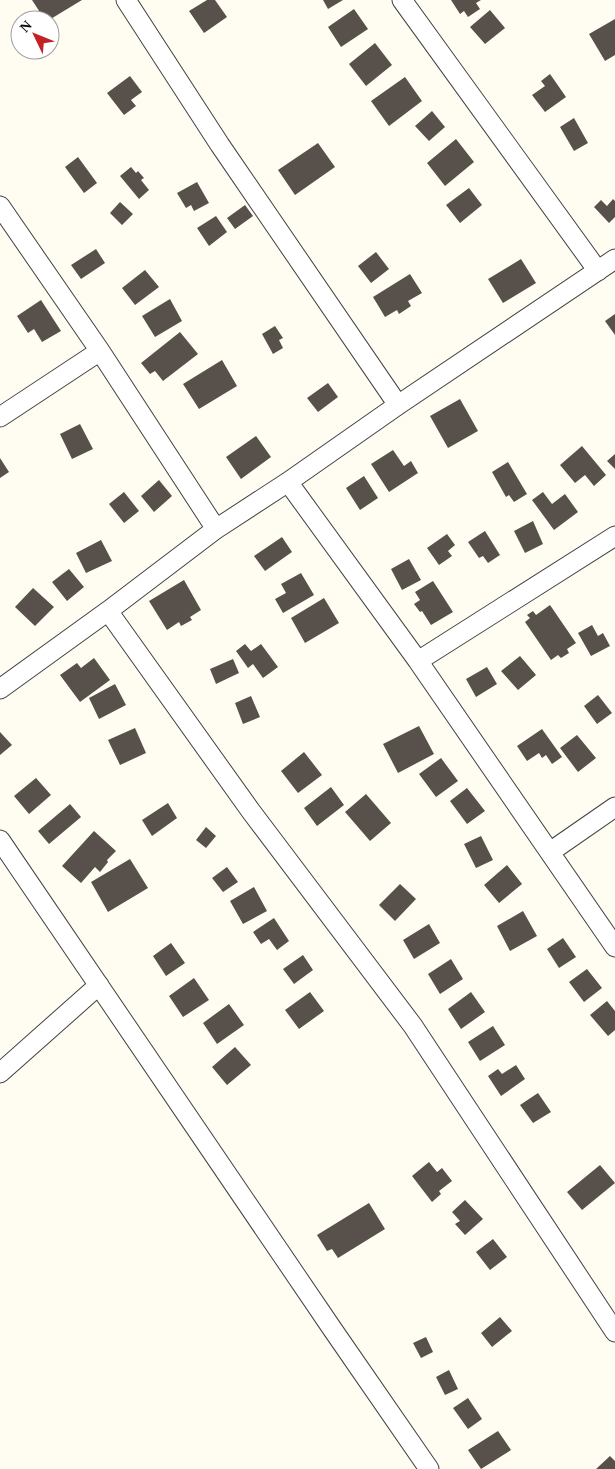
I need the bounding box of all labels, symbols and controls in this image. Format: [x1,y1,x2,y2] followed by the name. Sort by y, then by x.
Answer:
[10,10,60,60] north arrow
[17,18,35,35] text: N

